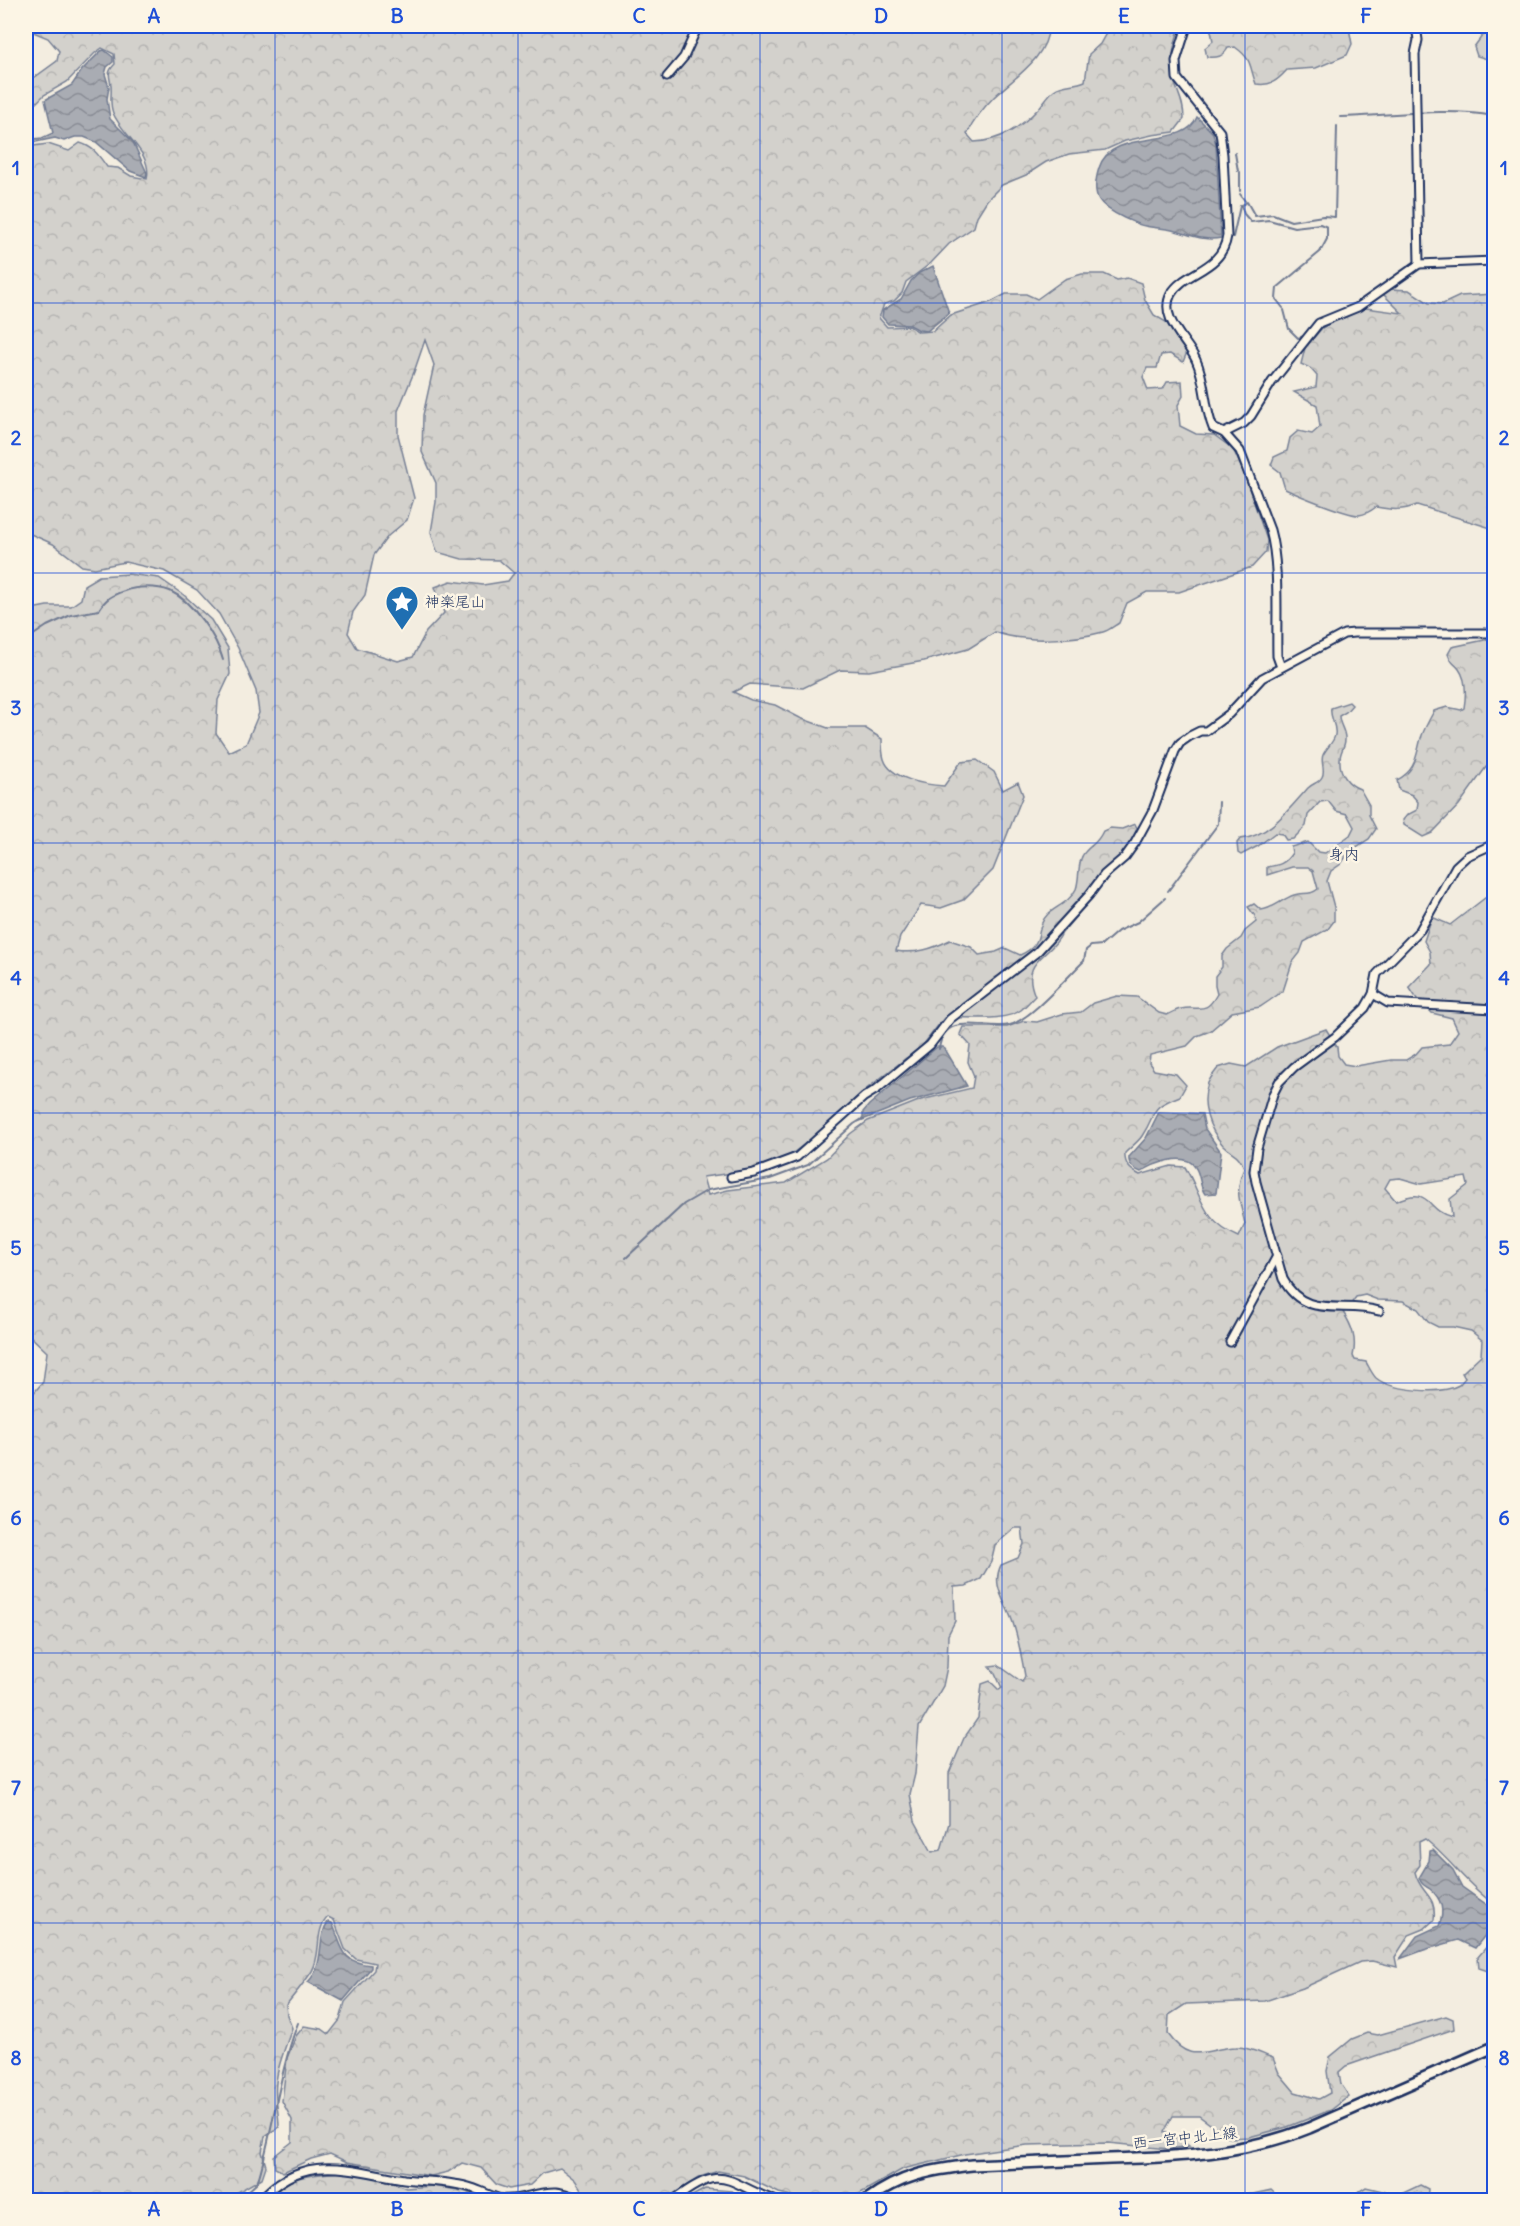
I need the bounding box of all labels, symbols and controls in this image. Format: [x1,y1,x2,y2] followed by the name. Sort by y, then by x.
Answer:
[148,3,161,28] text: A
[390,3,404,28] text: B
[632,3,646,28] text: C
[874,3,888,28] text: D
[1118,3,1130,28] text: E
[1360,3,1372,28] text: F
[12,155,20,180] text: 1
[1500,155,1508,180] text: 1
[11,425,22,450] text: 2
[1499,425,1510,450] text: 2
[384,584,420,631] place icon: 神楽尾山
[425,592,485,611] place label: 神楽尾山
[10,695,22,720] text: 3
[1498,695,1510,720] text: 3
[1328,844,1360,864] district label: 身内
[10,965,22,990] text: 4
[1498,965,1510,990] text: 4
[10,1235,22,1260] text: 5
[1498,1235,1510,1260] text: 5
[10,1505,22,1530] text: 6
[1498,1505,1510,1530] text: 6
[11,1775,21,1800] text: 7
[1499,1775,1509,1800] text: 7
[10,2045,22,2070] text: 8
[1498,2045,1510,2070] text: 8
[1132,2123,1238,2152] street label: 西一宮中北上線
[148,2196,161,2221] text: A
[390,2196,404,2221] text: B
[632,2196,646,2221] text: C
[874,2196,888,2221] text: D
[1118,2196,1130,2221] text: E
[1360,2196,1372,2221] text: F

